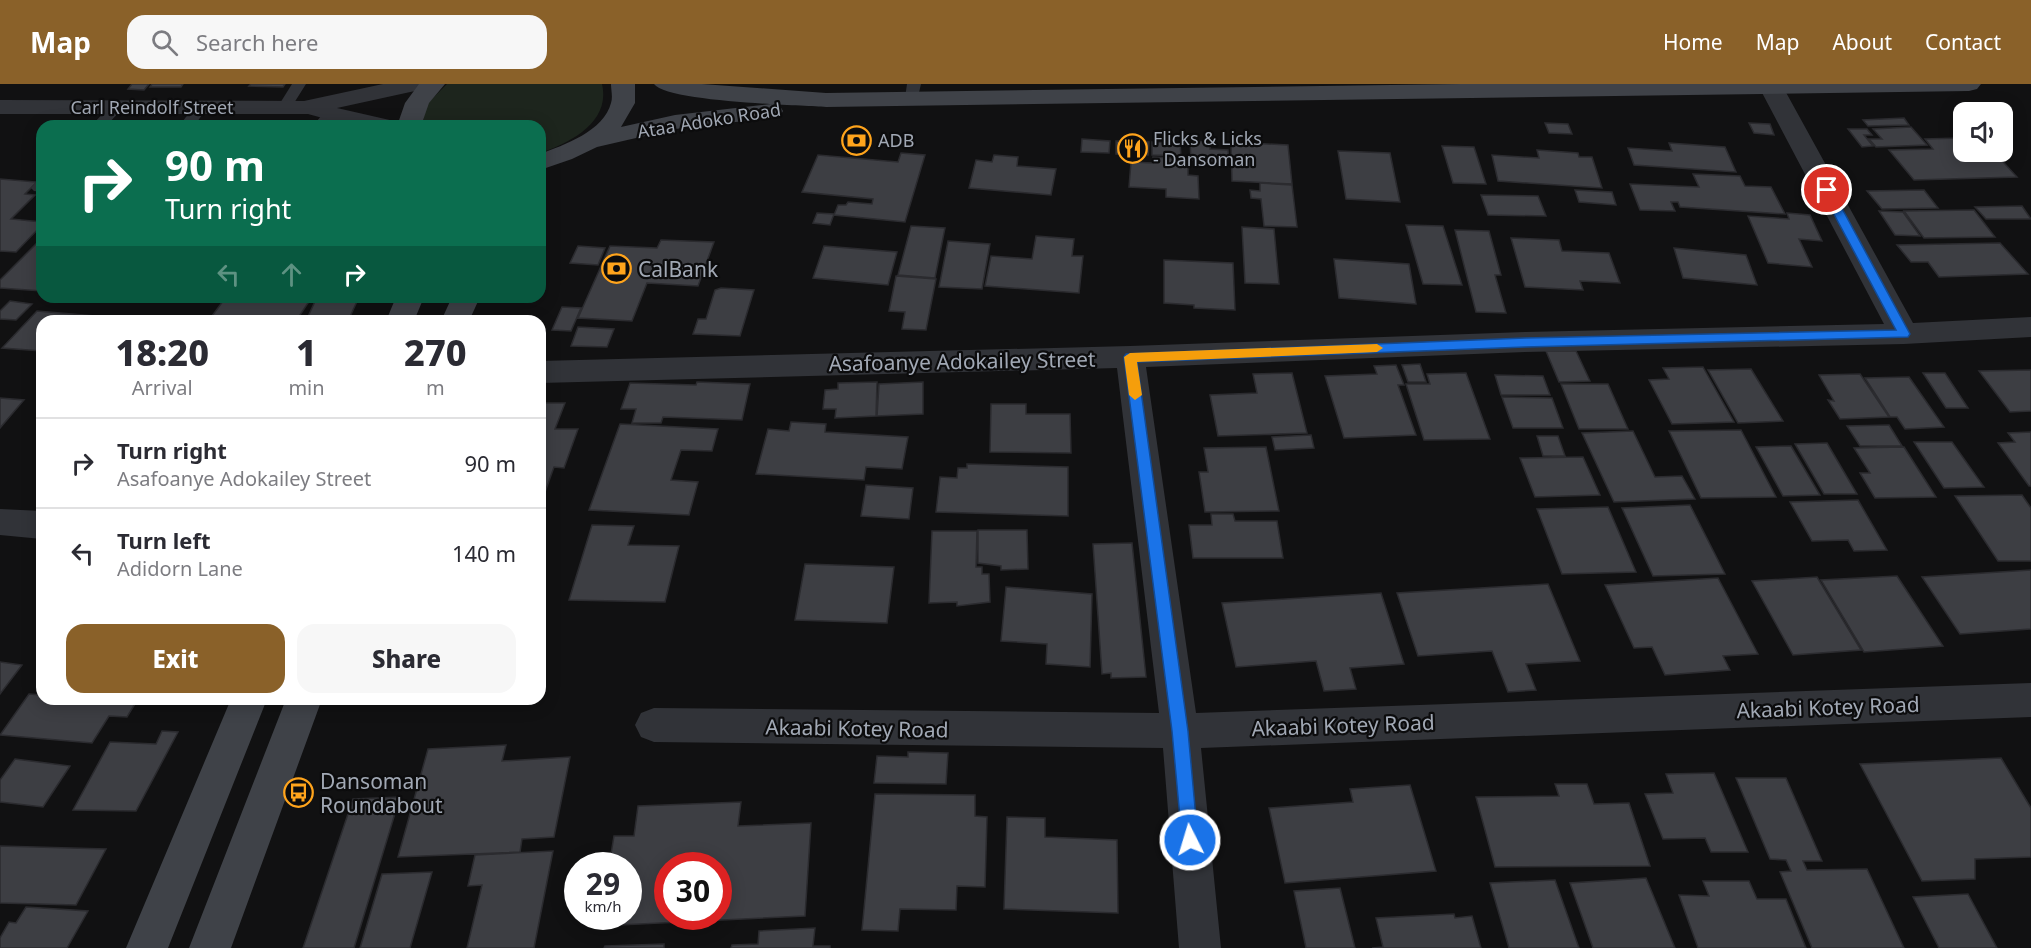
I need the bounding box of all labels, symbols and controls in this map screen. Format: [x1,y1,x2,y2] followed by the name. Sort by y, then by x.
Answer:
[127,15,547,69] search box
[30,23,91,61] text: Map
[148,26,181,59] icon: search
[196,27,318,57] text: Search here
[1663,28,1723,56] text: Home
[1756,28,1799,56] text: Map
[1832,28,1892,56] text: About
[1925,28,2001,56] text: Contact
[70,95,234,119] street label: Carl Reindolf Street
[636,97,782,143] street label: Ataa Adoko Road
[1953,102,2013,162] map controls
[1953,102,2013,162] button: sound
[841,124,873,156] bank icon: ADB
[1153,126,1262,171] place label: Flicks & Licks - Dansoman
[878,128,914,152] place label: ADB
[1116,132,1148,164] restaurant icon: Flicks & Licks - Dansoman
[165,136,265,193] text: 90 m
[66,144,144,222] icon: right
[1801,164,1852,215] pin
[1810,173,1843,206] icon: arrive
[165,190,291,227] text: Turn right
[601,253,633,285] bank icon: CalBank
[638,255,719,283] place label: CalBank
[212,258,245,291] icon: left
[275,258,308,291] icon: ahead
[338,258,371,291] icon: right
[115,328,209,377] text: 18:20
[296,328,317,377] text: 1
[404,328,467,377] text: 270
[828,345,1096,377] street label: Asafoanye Adokailey Street
[132,374,193,401] text: Arrival
[288,374,325,401] text: min
[426,374,445,401] text: m
[117,435,227,465] text: Turn right
[66,447,99,480] icon: right
[465,448,516,478] text: 90 m
[117,465,371,492] text: Asafoanye Adokailey Street
[117,525,211,555] text: Turn left
[66,537,99,570] icon: left
[452,538,516,568] text: 140 m
[117,555,243,582] text: Adidorn Lane
[66,624,285,693] button: Exit
[297,624,516,693] button: Share
[1736,690,1920,724] street label: Akaabi Kotey Road
[1251,708,1435,742] street label: Akaabi Kotey Road
[765,712,949,744] street label: Akaabi Kotey Road
[320,767,443,819] place label: Dansoman Roundabout
[283,777,315,809] bus stop icon: Dansoman Roundabout
[1158,808,1222,872] position arrow
[654,852,732,930] speed limit sign: 30
[586,863,620,904] text: 29
[585,896,621,916] text: km/h

